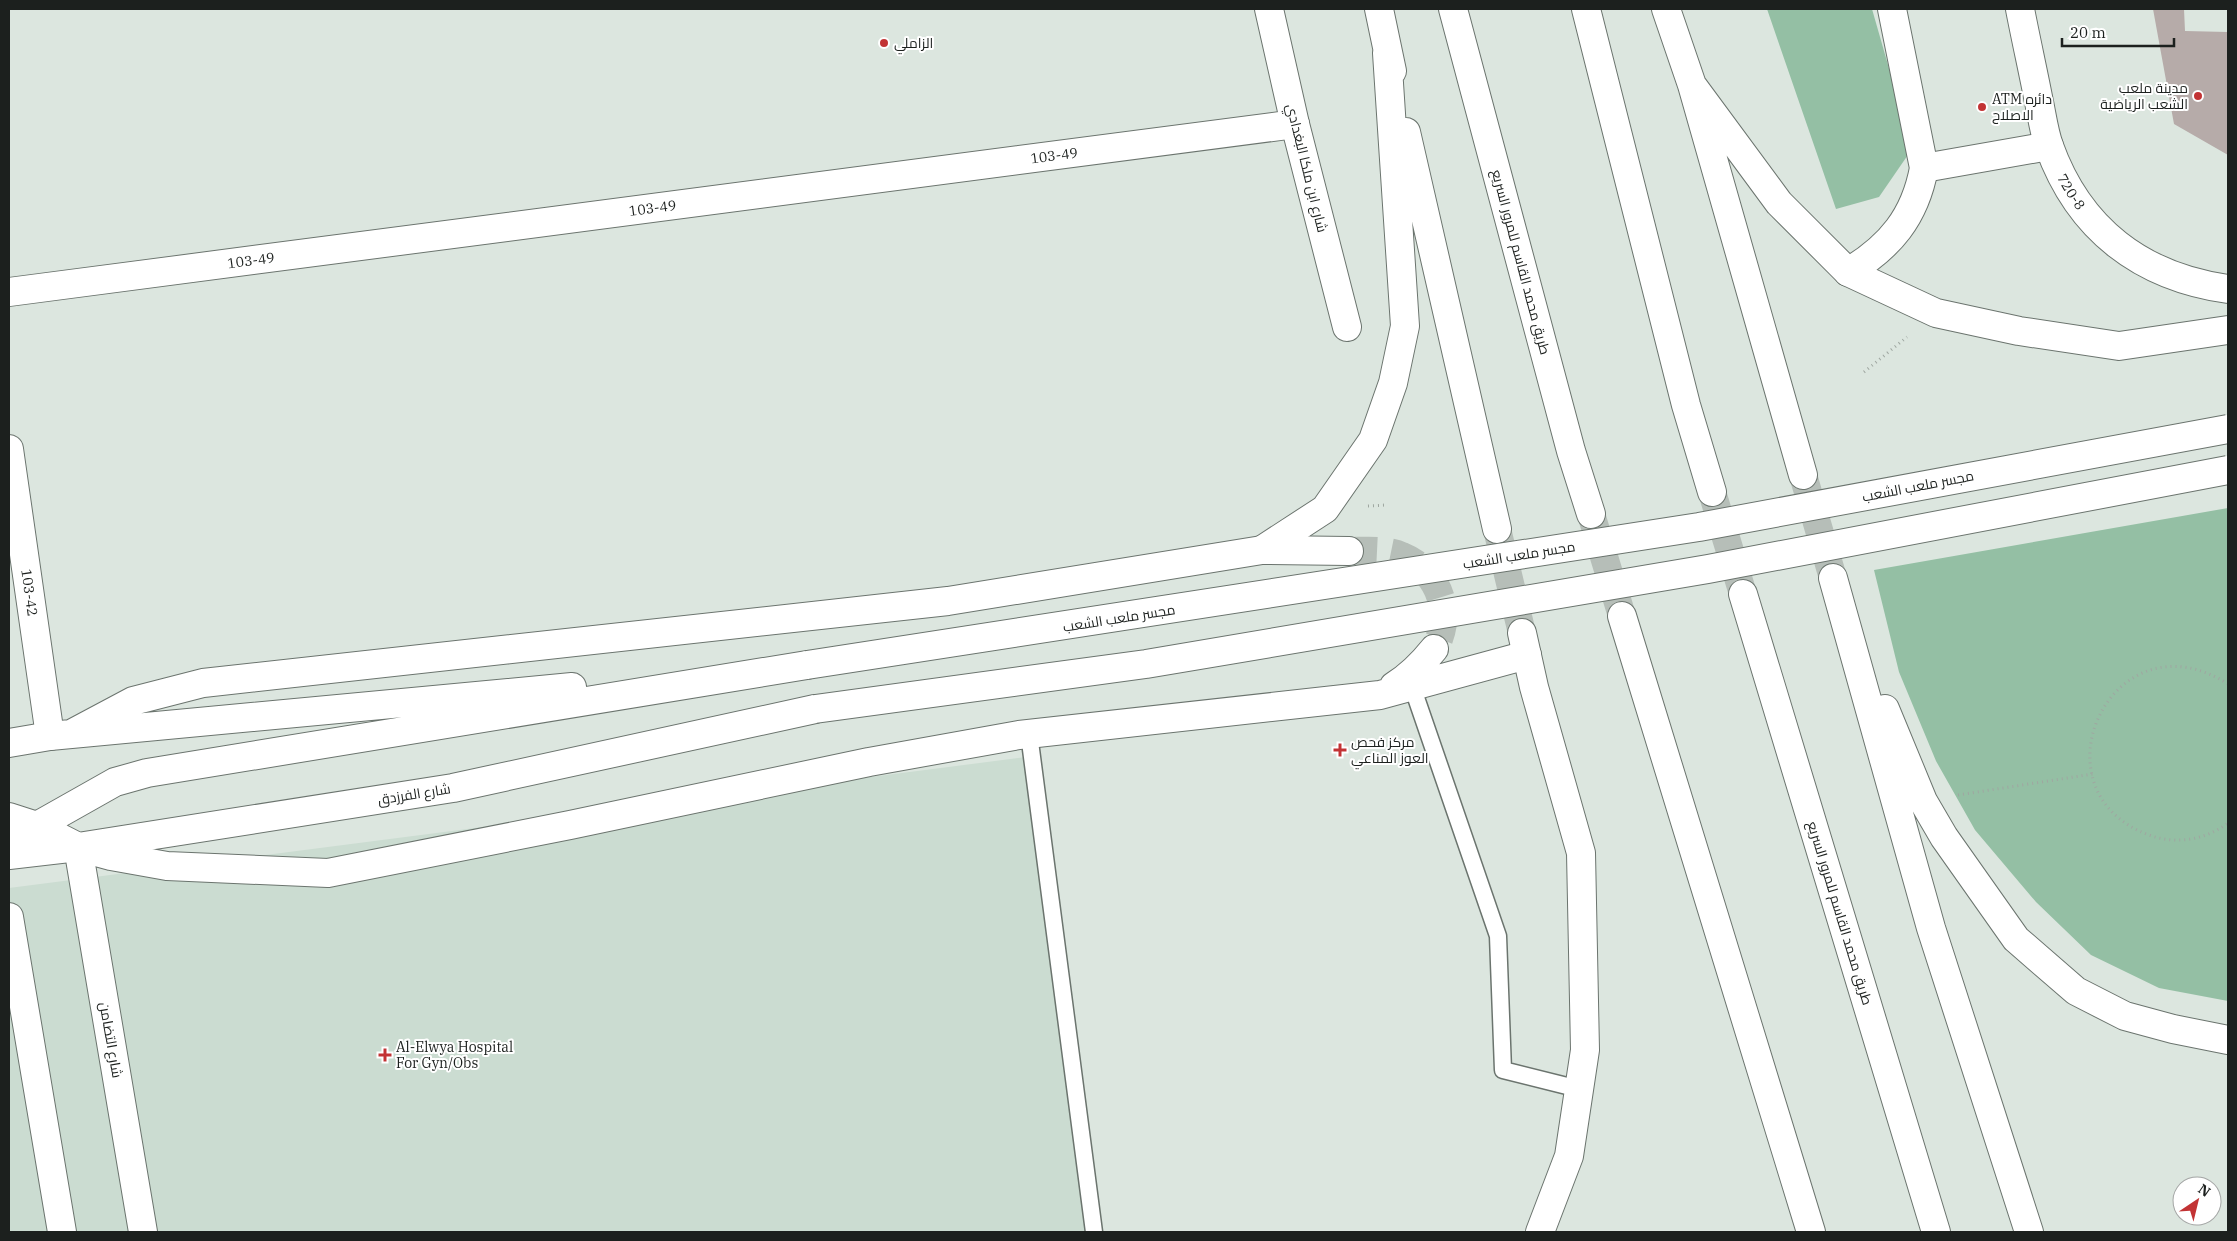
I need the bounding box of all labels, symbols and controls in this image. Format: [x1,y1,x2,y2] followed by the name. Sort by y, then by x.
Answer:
[2062,15,2174,47] scale bar
[2070,23,2106,42] text: 20 m
[894,34,933,55] place label: الزاملي
[878,37,890,49] marker: الزاملي
[2100,79,2188,113] place label: مدينة ملعب الشعب الرياضية
[1992,90,2052,124] place label: ATM دائره الاصلاح
[2192,90,2204,102] marker: مدينة ملعب الشعب الرياضية
[1976,101,1988,113] marker: ATM دائره الاصلاح
[1279,102,1332,235] street label: شارع ابن ملكا البغدادي
[1029,143,1079,167] street label: 103-49
[1487,167,1554,357] street label: طريق محمد القاسم للمرور السريع
[2053,171,2089,213] street label: 720-8
[628,196,677,220] street label: 103-49
[226,248,276,272] street label: 103-49
[1861,466,1975,506] street label: مجسر ملعب الشعب
[1462,537,1576,573] street label: مجسر ملعب الشعب
[17,568,42,617] street label: 103-42
[1062,600,1176,636] street label: مجسر ملعب الشعب
[1351,733,1429,770] place label: مركز فحص العوز المناعي
[1333,743,1347,757] marker: مركز فحص العوز المناعي
[376,779,452,809] street label: شارع الفرزدق
[1802,819,1877,1007] street label: طريق محمد القاسم للمرور السريع
[95,1001,127,1079] street label: شارع التضامن
[396,1038,513,1072] place label: Al-Elwya Hospital For Gyn/Obs
[378,1048,392,1062] marker: Al-Elwya Hospital For Gyn/Obs
[2172,1176,2222,1226] north arrow
[2195,1180,2214,1201] text: N

